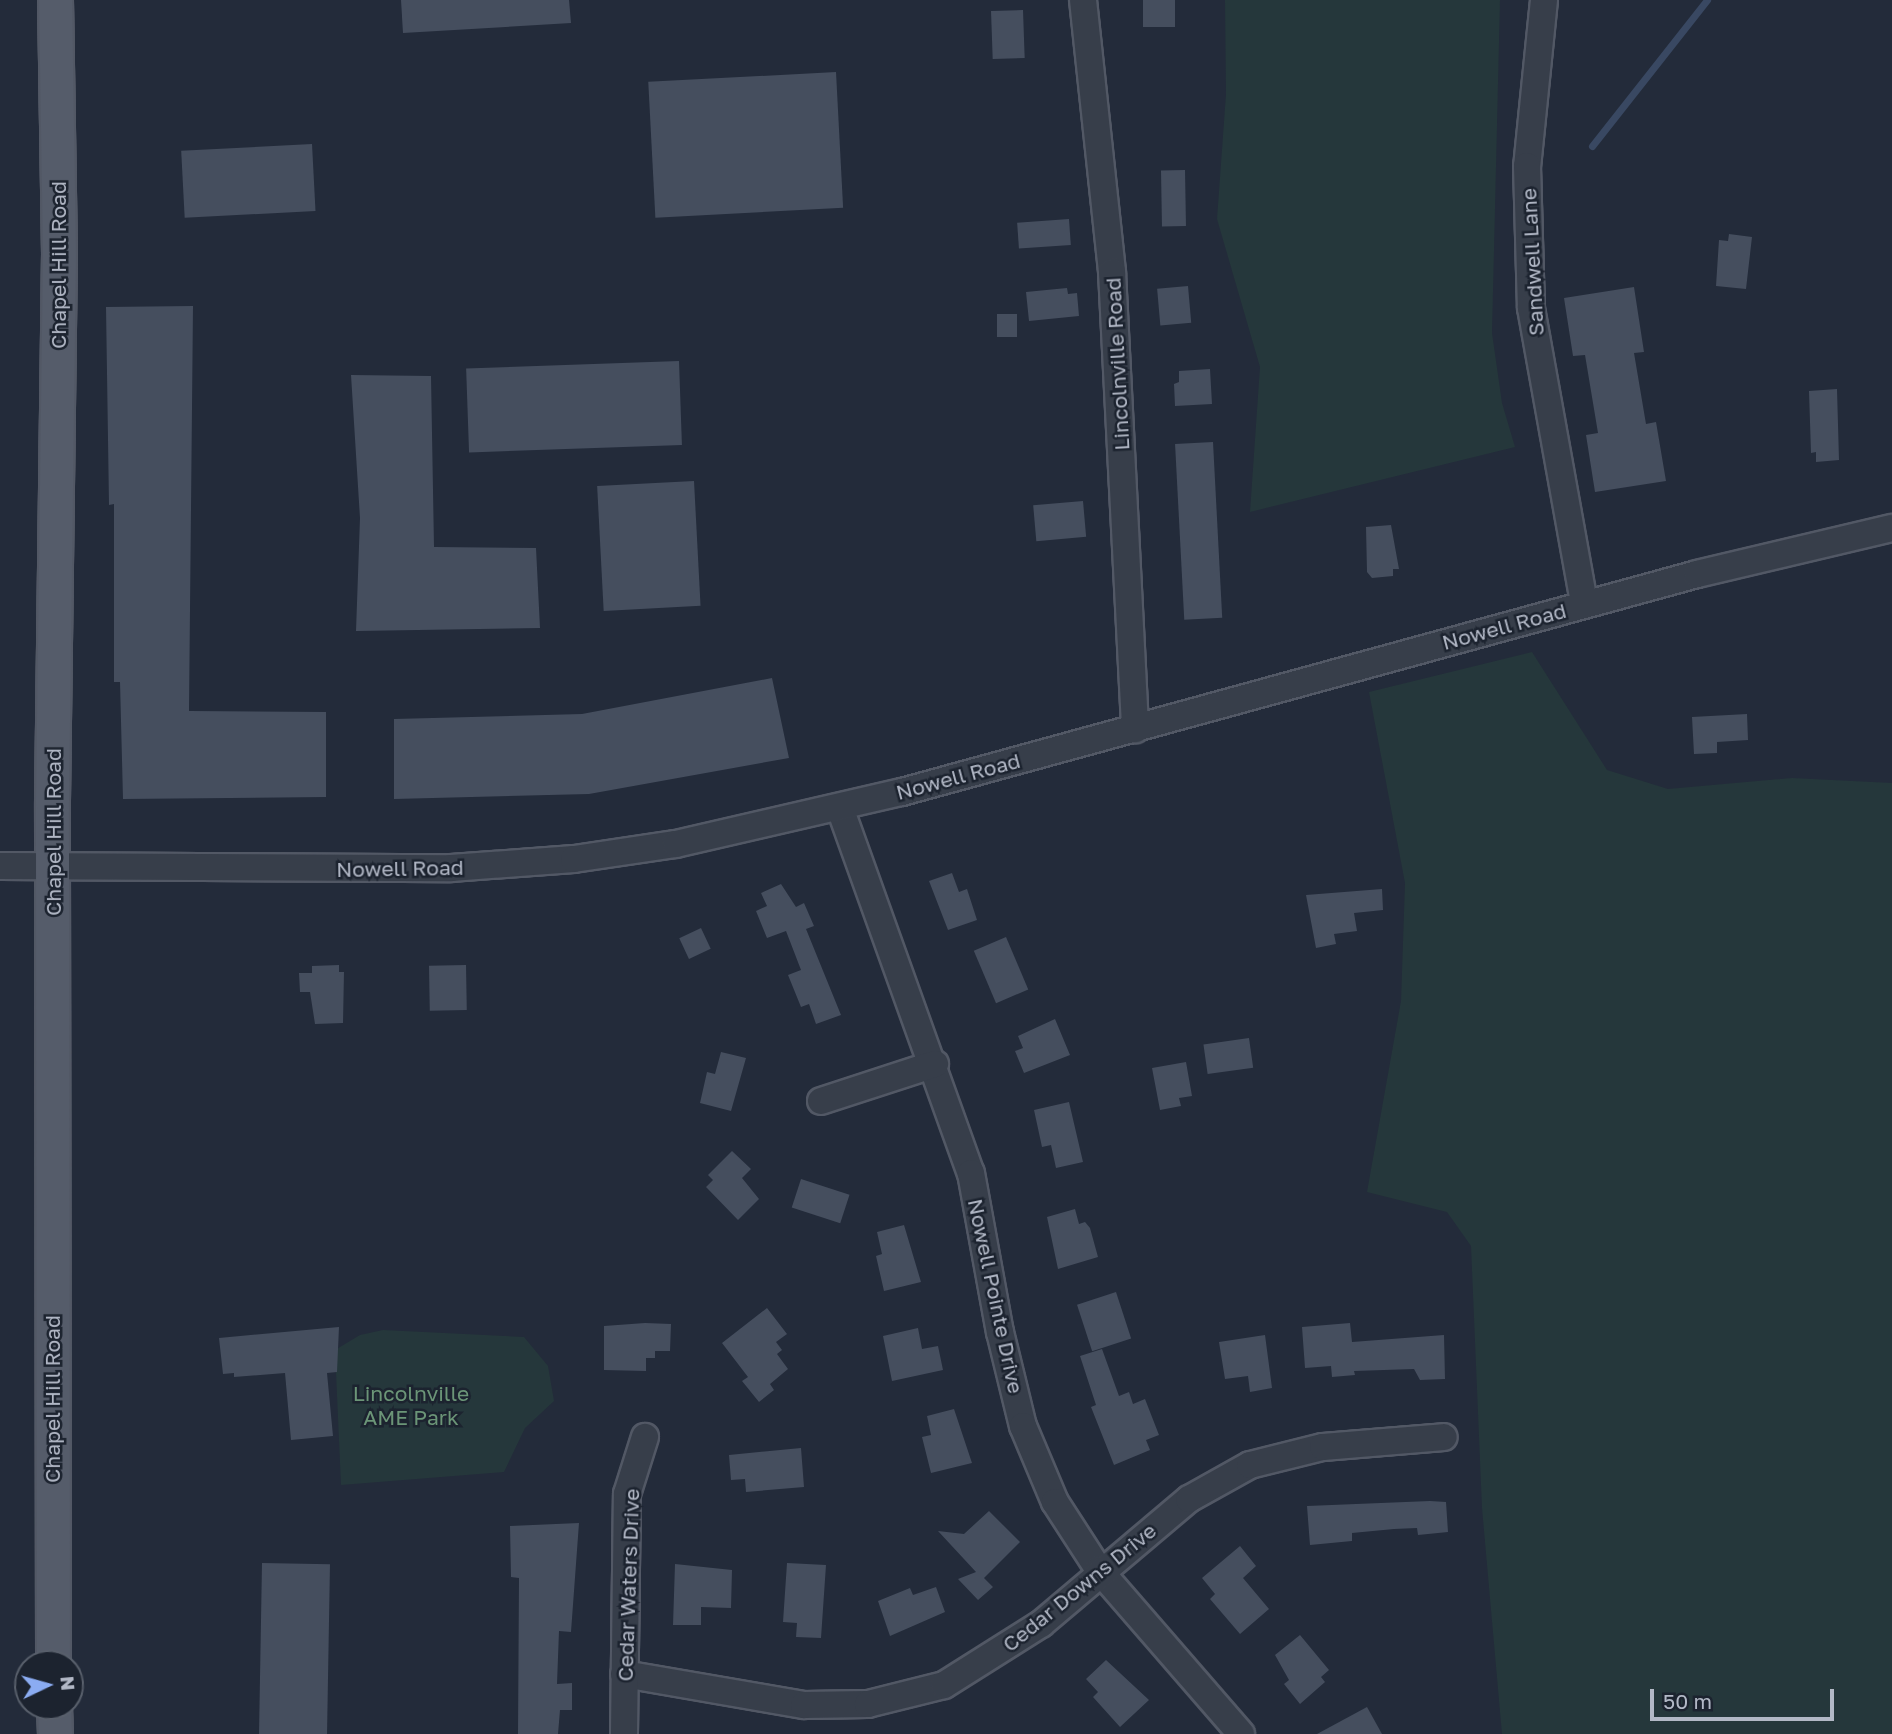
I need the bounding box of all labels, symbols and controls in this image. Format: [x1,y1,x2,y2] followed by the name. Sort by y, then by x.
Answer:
[45,181,71,349] street label: Chapel Hill Road
[1516,187,1548,337] street label: Sandwell Lane
[1100,277,1134,451] street label: Lincolnville Road
[1439,597,1569,655] street label: Nowell Road
[893,747,1023,805] street label: Nowell Road
[40,748,66,916] street label: Chapel Hill Road
[336,854,464,882] street label: Nowell Road
[963,1196,1029,1396] street label: Nowell Pointe Drive
[39,1315,65,1483] street label: Chapel Hill Road
[353,1380,469,1430] park label: Lincolnville AME Park
[612,1488,644,1682] street label: Cedar Waters Drive
[997,1517,1161,1657] street label: Cedar Downs Drive
[14,1650,84,1720] north arrow
[1654,1674,1838,1718] scale bar
[56,1675,81,1691] text: N
[1663,1688,1712,1714] text: 50 m

